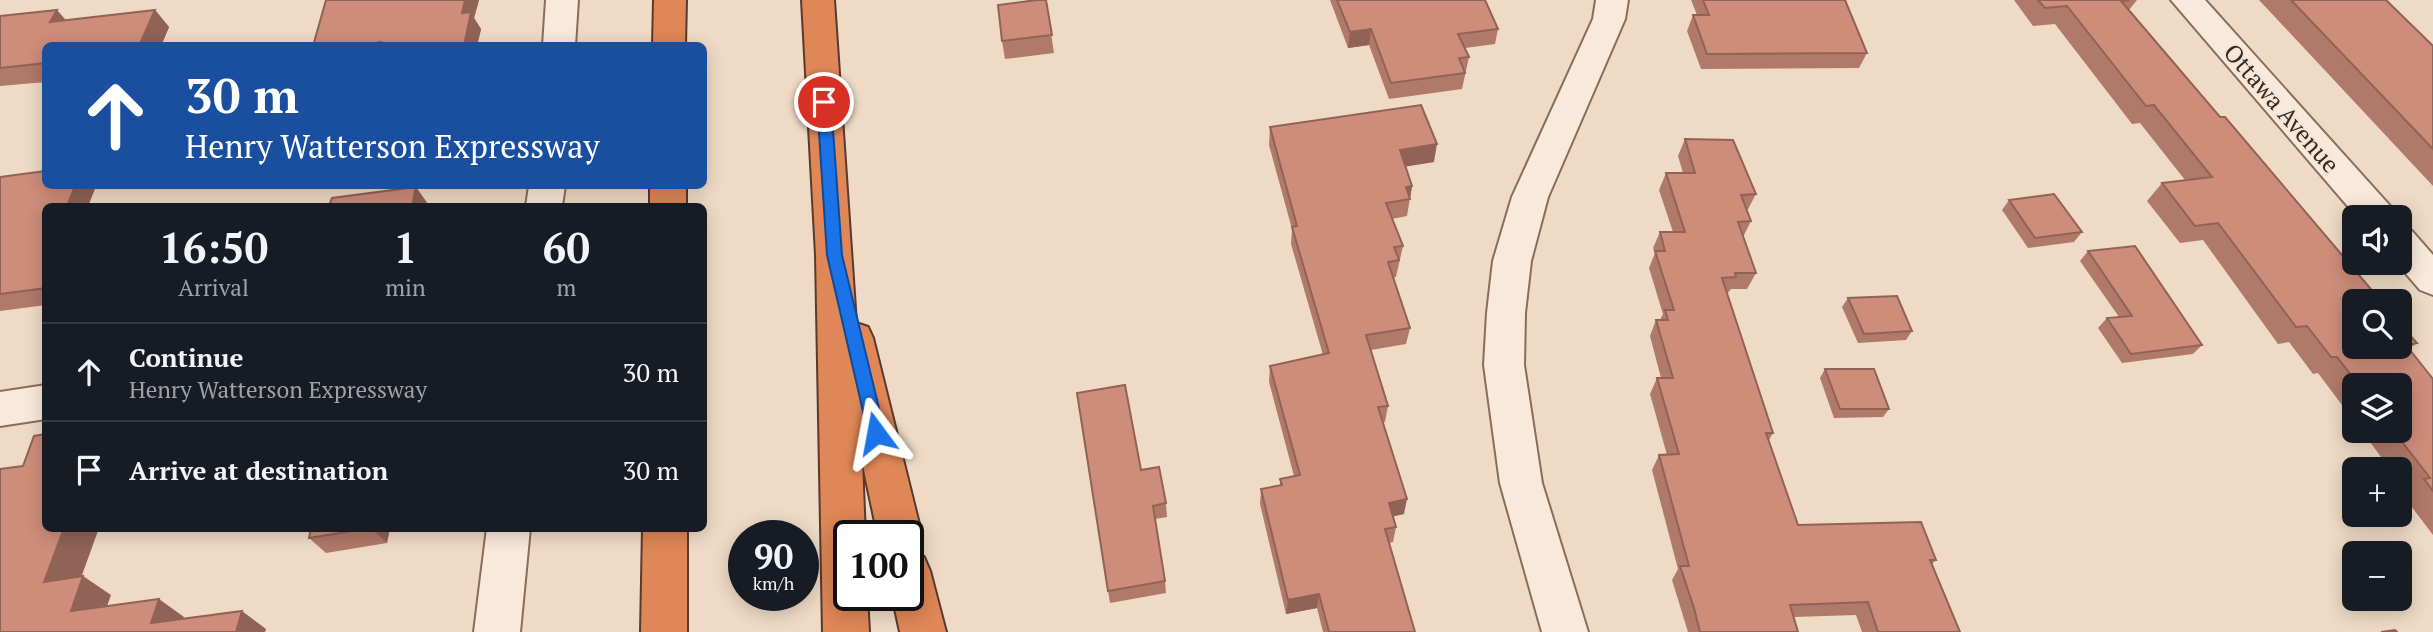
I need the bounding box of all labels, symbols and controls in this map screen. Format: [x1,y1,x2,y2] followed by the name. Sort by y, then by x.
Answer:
[2217,37,2347,179] street label: Ottawa Avenue
[185,62,299,127] text: 30 m
[70,70,161,161] icon: ahead
[794,72,854,132] pin
[805,83,843,121] icon: arrive
[185,125,600,167] text: Henry Watterson Expressway
[2342,205,2412,611] map controls
[2342,205,2412,275] button: sound
[159,219,268,275] text: 16:50
[394,219,417,275] text: 1
[543,219,590,275] text: 60
[178,272,249,303] text: Arrival
[385,272,426,303] text: min
[556,272,576,303] text: m
[2342,289,2412,359] button: search
[129,340,243,374] text: Continue
[70,353,108,391] icon: ahead
[623,355,679,389] text: 30 m
[2342,373,2412,443] button: layers
[129,374,427,405] text: Henry Watterson Expressway
[839,396,913,470] position arrow
[70,451,108,489] icon: arrive
[129,453,388,487] text: Arrive at destination
[623,453,679,487] text: 30 m
[2342,457,2412,527] button: +
[833,520,924,611] speed limit sign: 100
[754,533,793,579] text: 90
[2342,541,2412,611] button: −
[753,571,794,595] text: km/h

